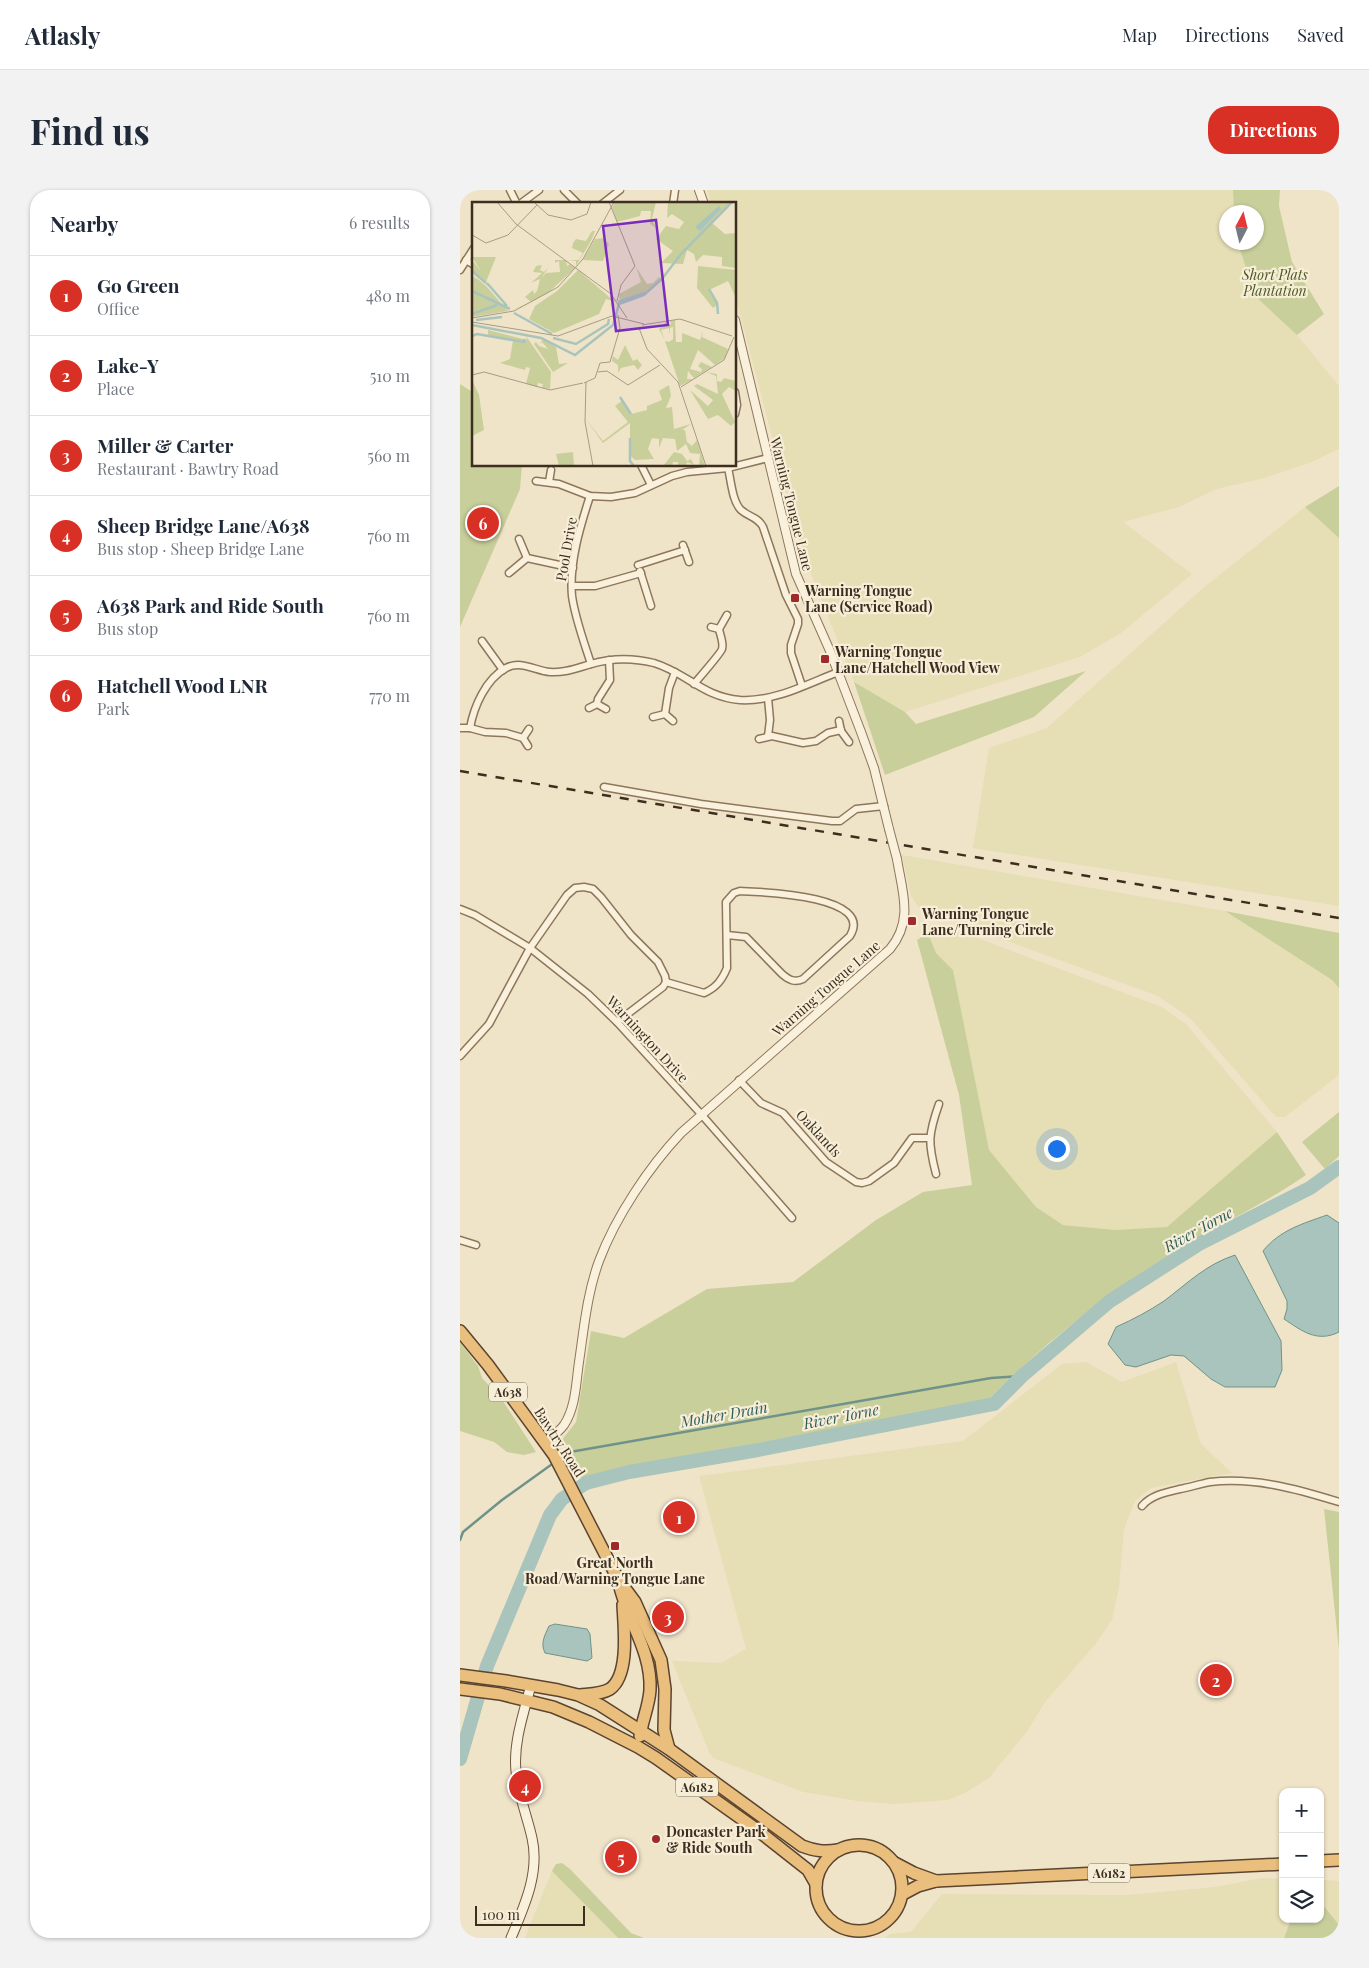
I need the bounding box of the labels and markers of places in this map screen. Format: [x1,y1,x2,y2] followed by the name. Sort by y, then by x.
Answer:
[467,504,499,542] pin: 6
[804,581,932,616] place label: Warning Tongue Lane (Service Road)
[789,592,801,604] marker: Warning Tongue Lane (Service Road)
[834,642,1001,677] place label: Warning Tongue Lane/Hatchell Wood View
[819,653,831,665] marker: Warning Tongue Lane/Hatchell Wood View
[921,904,1054,939] place label: Warning Tongue Lane/Turning Circle
[906,915,918,927] marker: Warning Tongue Lane/Turning Circle
[663,1498,695,1536] pin: 1
[609,1540,621,1552] marker: Great North Road/Warning Tongue Lane
[525,1553,705,1588] place label: Great North Road/Warning Tongue Lane
[652,1598,684,1636] pin: 3
[1200,1661,1232,1699] pin: 2
[509,1767,541,1805] pin: 4
[666,1822,767,1857] place label: Doncaster Park & Ride South
[650,1833,662,1845] marker: Doncaster Park & Ride South
[605,1838,637,1876] pin: 5

